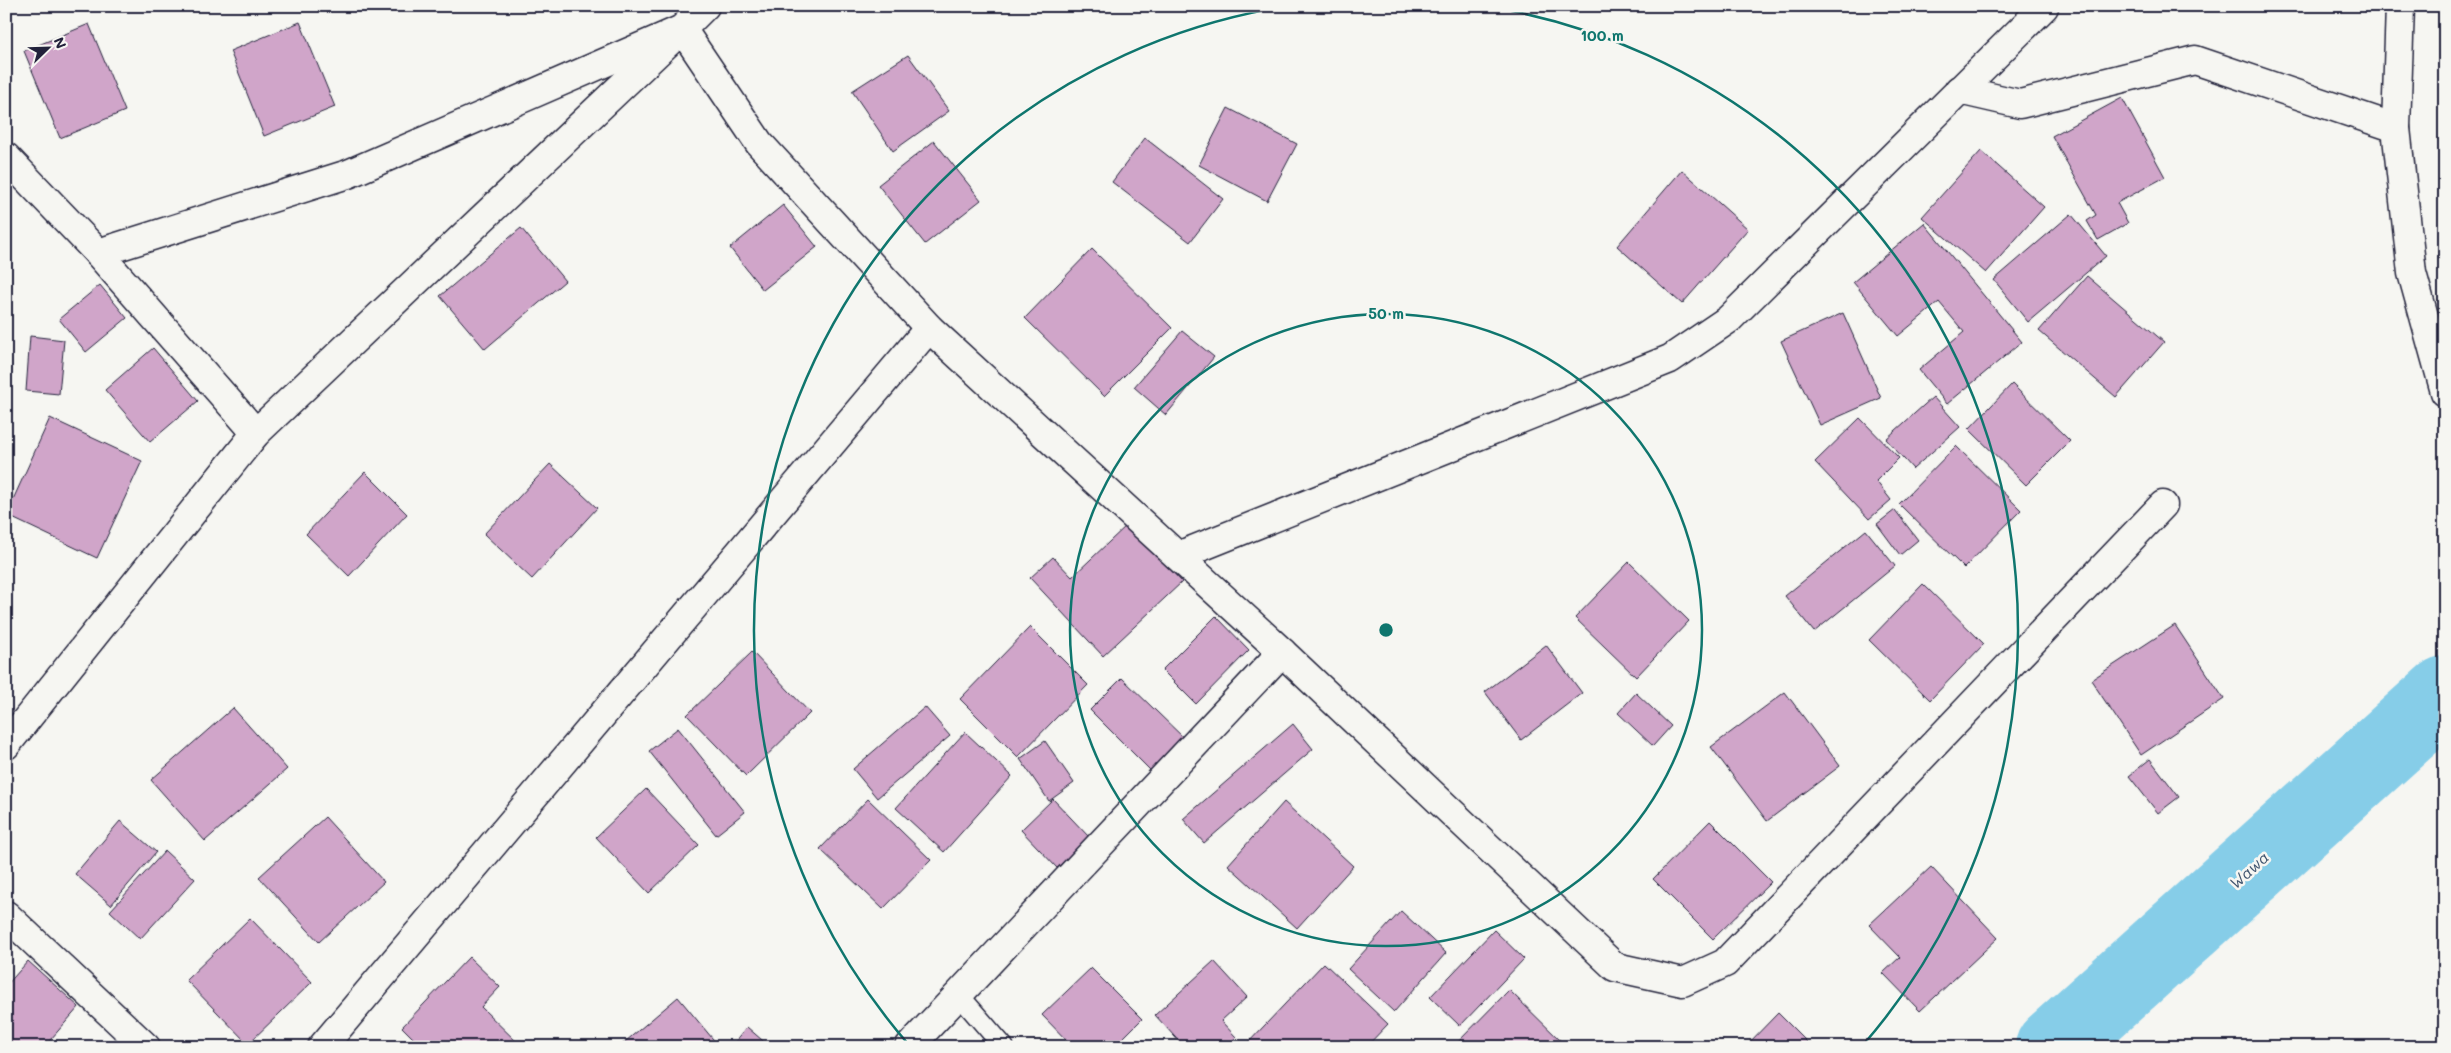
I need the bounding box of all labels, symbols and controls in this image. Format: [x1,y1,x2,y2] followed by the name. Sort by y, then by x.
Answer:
[22,22,72,72] north arrow
[1580,25,1624,45] text: 100 m
[50,34,71,51] text: N
[1368,303,1404,323] text: 50 m
[1377,621,1395,639] centre of rings
[2224,846,2273,893] water label: Wawa

